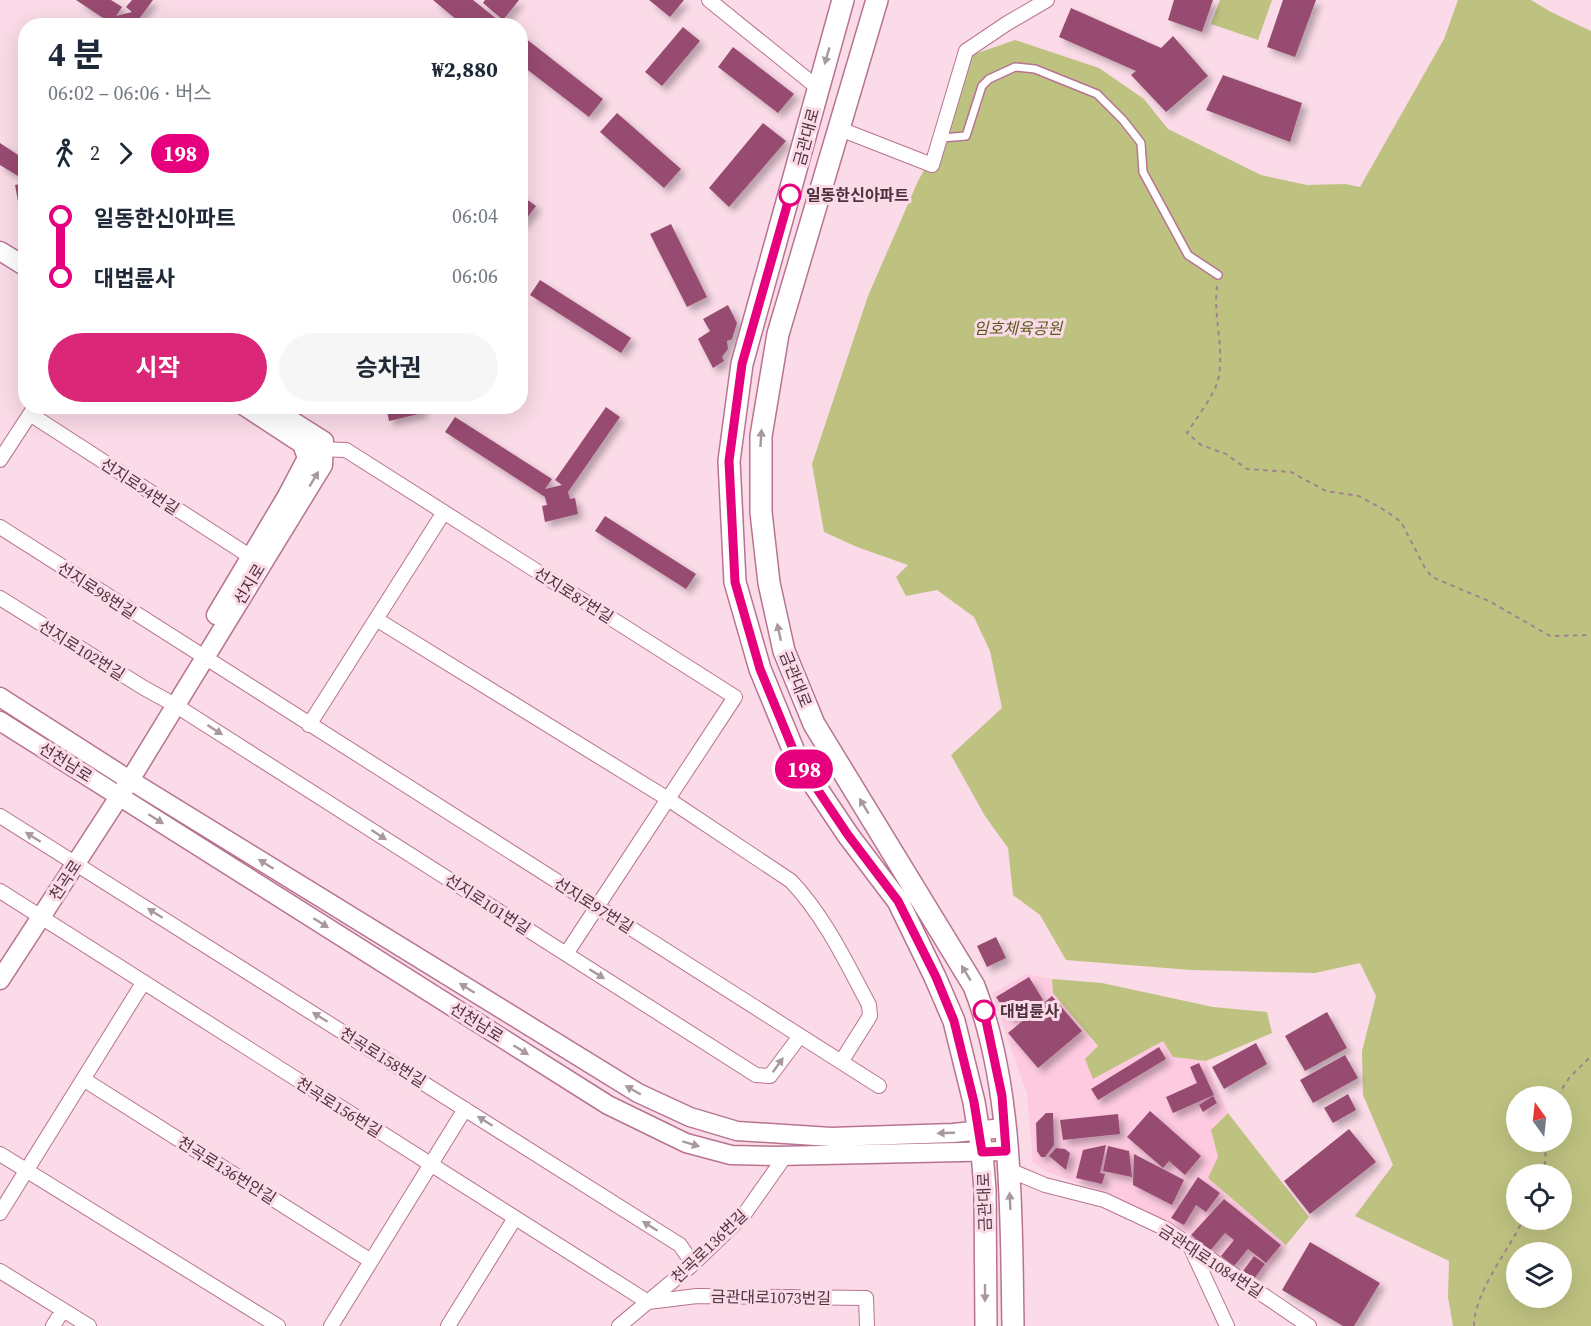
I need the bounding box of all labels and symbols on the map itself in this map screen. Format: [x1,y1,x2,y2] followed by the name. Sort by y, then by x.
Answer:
[822,47,832,65] one-way arrow
[788,105,824,168] street label: 금관대로
[779,184,801,206] marker: 일동한신아파트
[806,184,909,206] place label: 일동한신아파트
[974,317,1063,339] park label: 임호체육공원
[757,429,766,448] one-way arrow
[96,452,184,520] street label: 선지로94번길
[308,471,319,487] one-way arrow
[53,556,141,624] street label: 선지로98번길
[228,559,270,609] street label: 선지로
[530,562,618,628] street label: 선지로87번길
[35,615,129,685] street label: 선지로102번길
[774,623,784,641] one-way arrow
[775,648,817,711] street label: 금관대로
[207,725,223,736] one-way arrow
[35,737,97,787] street label: 선천남로
[770,750,838,788] line badge: 198
[859,798,870,814] one-way arrow
[148,814,164,825] one-way arrow
[371,830,388,841] one-way arrow
[25,831,41,842] one-way arrow
[44,855,86,905] street label: 천곡로
[257,858,274,869] one-way arrow
[441,868,535,940] street label: 선지로101번길
[550,872,638,938] street label: 선지로97번길
[147,907,164,918] one-way arrow
[313,918,329,929] one-way arrow
[960,965,971,981] one-way arrow
[589,968,605,979] one-way arrow
[459,983,475,994] one-way arrow
[446,997,508,1047] street label: 선천남로
[973,1000,995,1022] marker: 대법륜사
[1000,1000,1059,1022] place label: 대법륜사
[312,1012,328,1023] one-way arrow
[336,1022,430,1092] street label: 천곡로158번길
[513,1045,529,1056] one-way arrow
[772,1058,784,1074] one-way arrow
[292,1072,386,1142] street label: 천곡로156번길
[624,1085,641,1095] one-way arrow
[1506,1086,1572,1152] north arrow
[477,1116,493,1127] one-way arrow
[936,1128,955,1137] one-way arrow
[174,1131,280,1209] street label: 천곡로136번안길
[682,1140,700,1149] one-way arrow
[972,1172,996,1232] street label: 금관대로
[1005,1191,1014,1210] one-way arrow
[666,1204,752,1288] street label: 천곡로136번길
[1155,1219,1267,1303] street label: 금관대로1084번길
[642,1220,658,1232] one-way arrow
[980,1283,990,1302] one-way arrow
[711,1285,831,1309] street label: 금관대로1073번길

